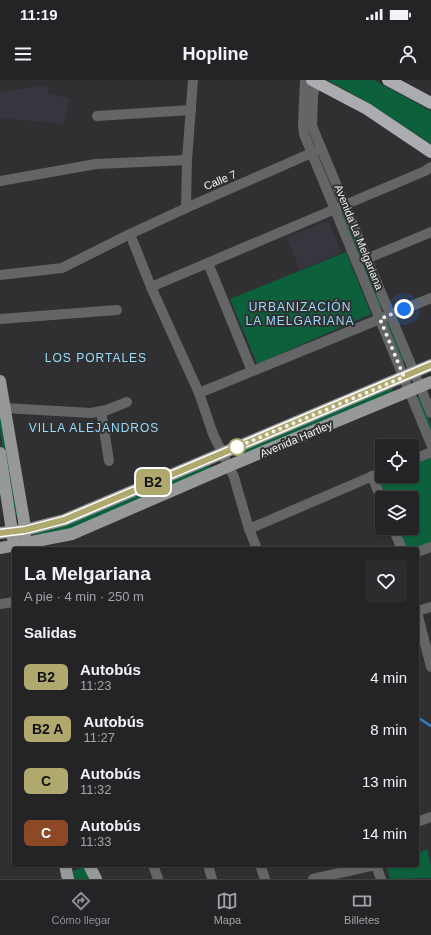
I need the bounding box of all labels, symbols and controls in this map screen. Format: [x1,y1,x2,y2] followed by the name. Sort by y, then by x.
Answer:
[20,6,58,23] text: 11:19
[12,43,34,65] icon: menu
[397,43,419,65] icon: person
[183,44,249,64] text: Hopline
[202,168,238,192] street label: Calle 7
[332,183,386,292] street label: Avenida La Melgariana
[245,299,355,328] district label: URBANIZACIÓN LA MELGARIANA
[394,299,414,319] your location
[45,351,147,365] district label: LOS PORTALES
[258,418,334,460] street label: Avenida Hartley
[29,421,159,435] district label: VILLA ALEJANDROS
[228,438,246,456] unlabelled marker
[375,439,419,535] map controls
[375,439,419,483] button: locate
[135,469,171,495] line badge: B2
[144,474,162,490] text: B2
[375,491,419,535] button: layers
[365,560,407,602] button: heart
[24,563,151,584] text: La Melgariana
[24,589,144,604] text: A pie · 4 min · 250 m
[24,624,77,641] text: Salidas
[80,661,141,678] text: Autobús
[37,669,55,685] text: B2
[370,669,407,686] text: 4 min
[80,678,112,693] text: 11:23
[83,713,144,730] text: Autobús
[32,721,63,737] text: B2 A
[370,721,407,738] text: 8 min
[83,730,115,745] text: 11:27
[80,765,141,782] text: Autobús
[41,773,51,789] text: C
[362,773,407,790] text: 13 min
[80,782,112,797] text: 11:32
[80,817,141,834] text: Autobús
[41,825,51,841] text: C
[362,825,407,842] text: 14 min
[80,834,112,849] text: 11:33
[51,890,111,926] tab: Cómo llegar
[214,890,241,926] tab: Mapa
[344,890,380,926] tab: Billetes

